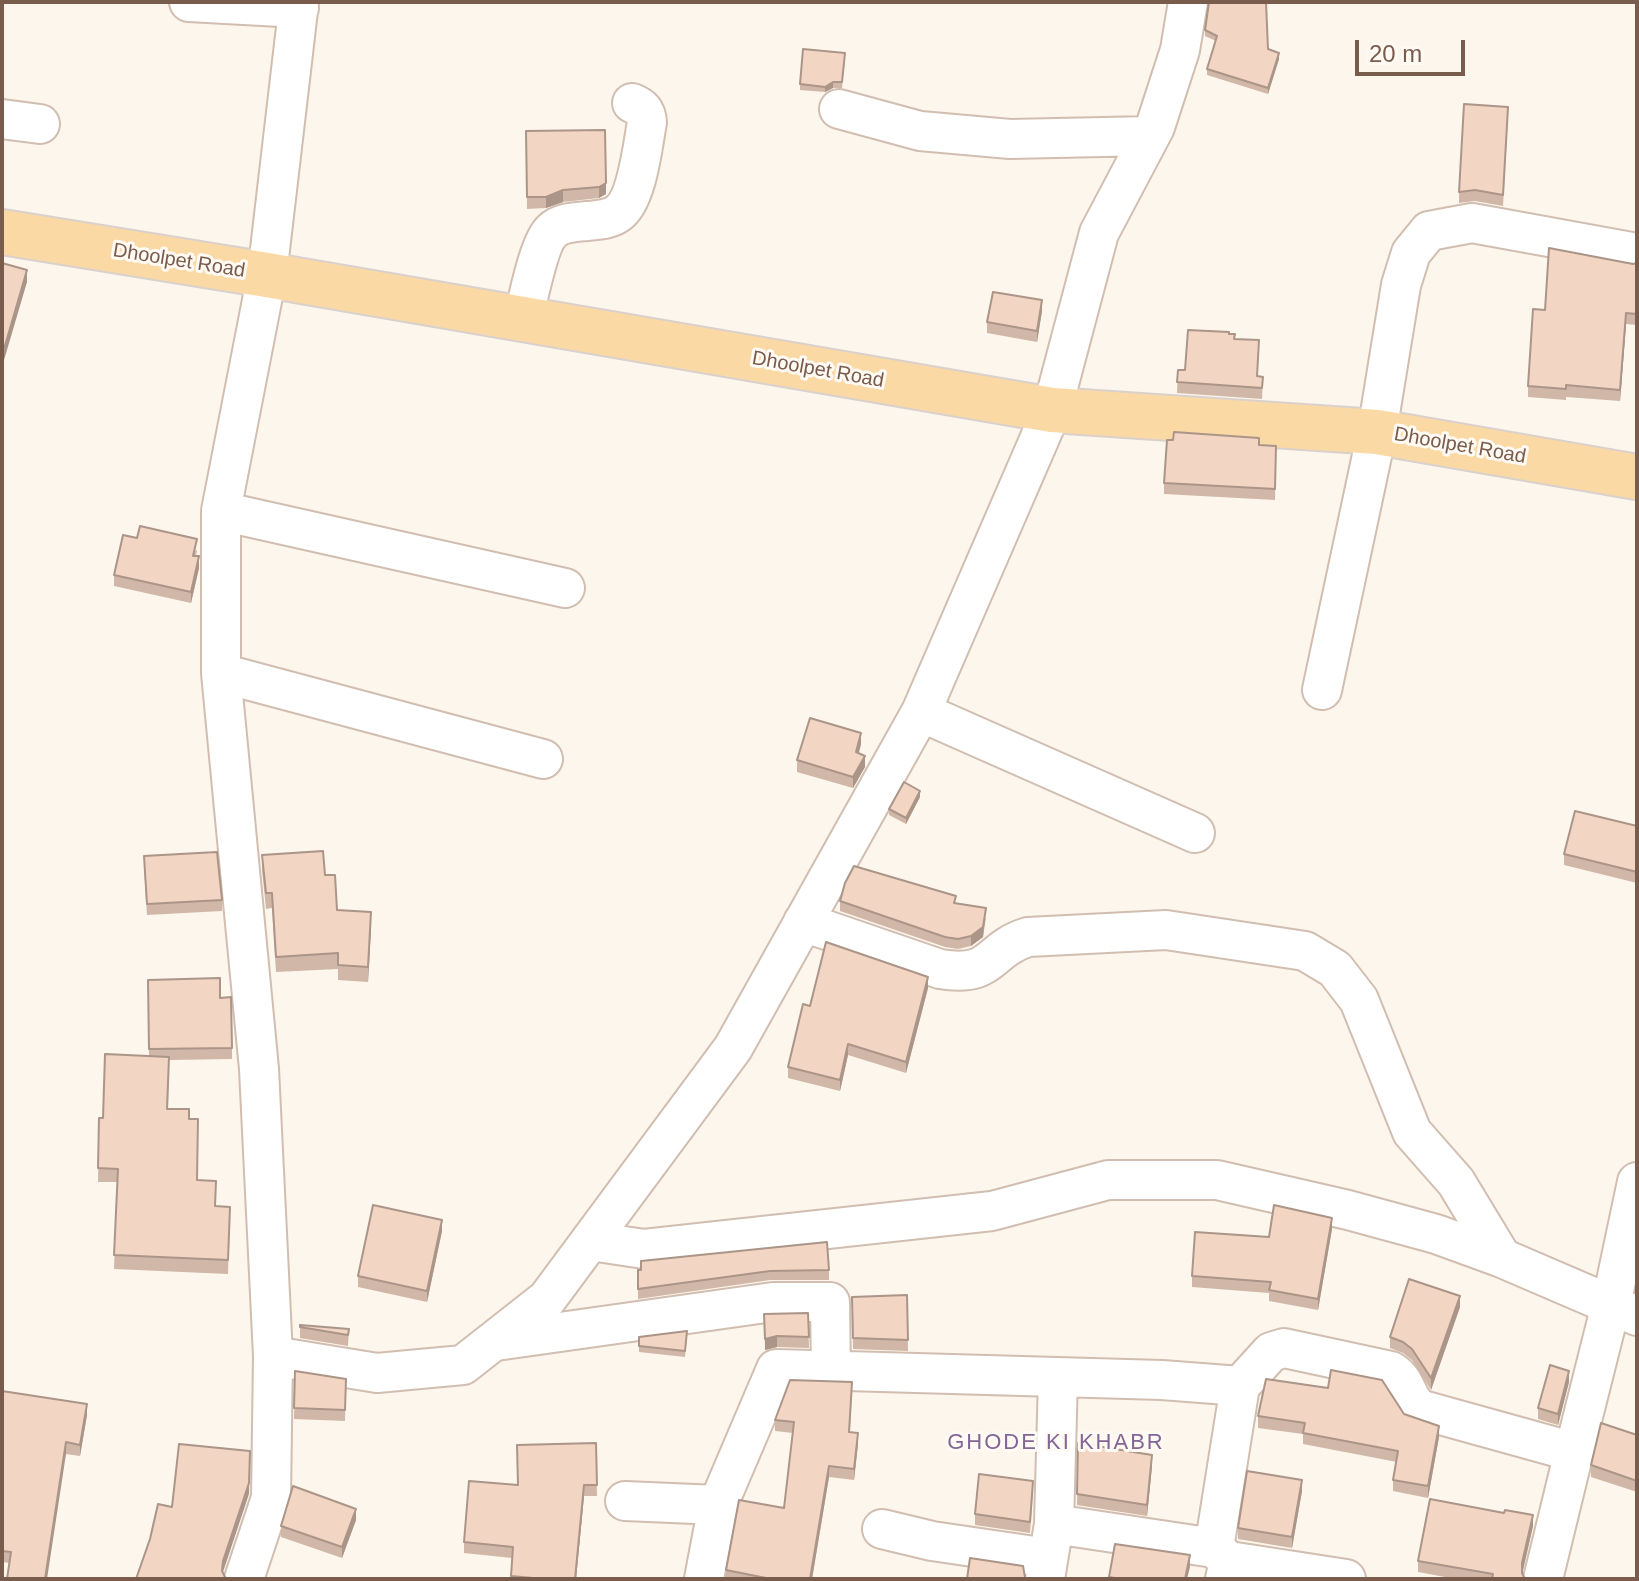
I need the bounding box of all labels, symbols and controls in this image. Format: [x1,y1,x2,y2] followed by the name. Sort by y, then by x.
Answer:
[1359,24,1469,74] scale bar
[1369,40,1422,67] text: 20 m
[111,239,247,283] street label: Dhoolpet Road
[750,347,886,393] street label: Dhoolpet Road
[1392,423,1528,469] street label: Dhoolpet Road
[947,1430,1165,1456] district label: GHODE KI KHABR

